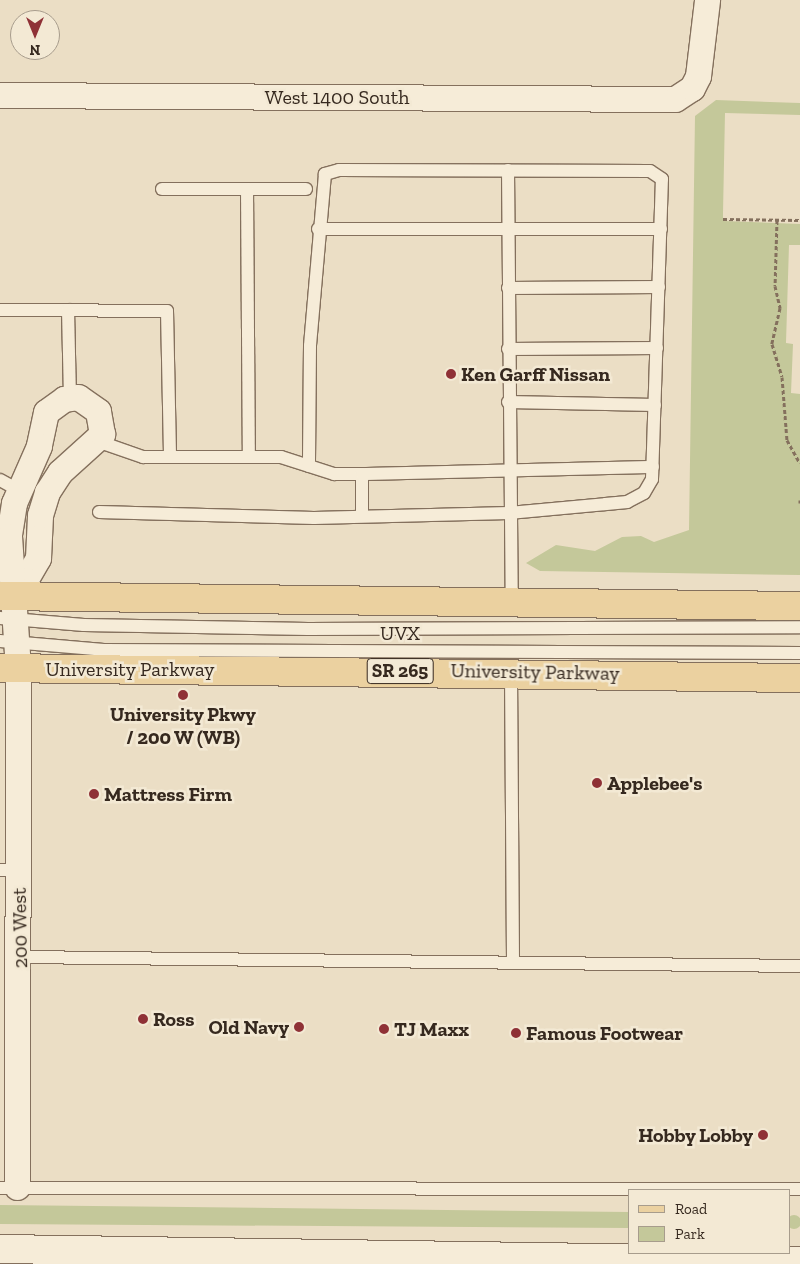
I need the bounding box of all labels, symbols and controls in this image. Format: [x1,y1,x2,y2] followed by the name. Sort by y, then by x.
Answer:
[10,10,60,60] north arrow
[30,41,40,58] text: N
[265,85,409,109] street label: West 1400 South
[461,362,610,386] place label: Ken Garff Nissan
[445,368,457,380] marker: Ken Garff Nissan
[380,621,420,645] street label: UVX
[366,654,434,688] road number: SR 265
[45,657,215,681] street label: University Parkway
[450,659,620,685] street label: University Parkway
[177,689,189,701] marker: University Pkwy / 200 W (WB)
[110,703,256,750] place label: University Pkwy / 200 W (WB)
[607,771,702,795] place label: Applebee's
[591,777,603,789] marker: Applebee's
[104,782,232,806] place label: Mattress Firm
[88,788,100,800] marker: Mattress Firm
[7,887,33,969] street label: 200 West
[153,1007,194,1031] place label: Ross
[137,1013,149,1025] marker: Ross
[209,1015,289,1039] place label: Old Navy
[394,1017,469,1041] place label: TJ Maxx
[293,1021,305,1033] marker: Old Navy
[526,1021,683,1045] place label: Famous Footwear
[378,1023,390,1035] marker: TJ Maxx
[510,1027,522,1039] marker: Famous Footwear
[638,1123,753,1147] place label: Hobby Lobby
[757,1129,769,1141] marker: Hobby Lobby
[628,1189,790,1254] legend
[675,1200,707,1218] text: Road
[675,1225,705,1243] text: Park

